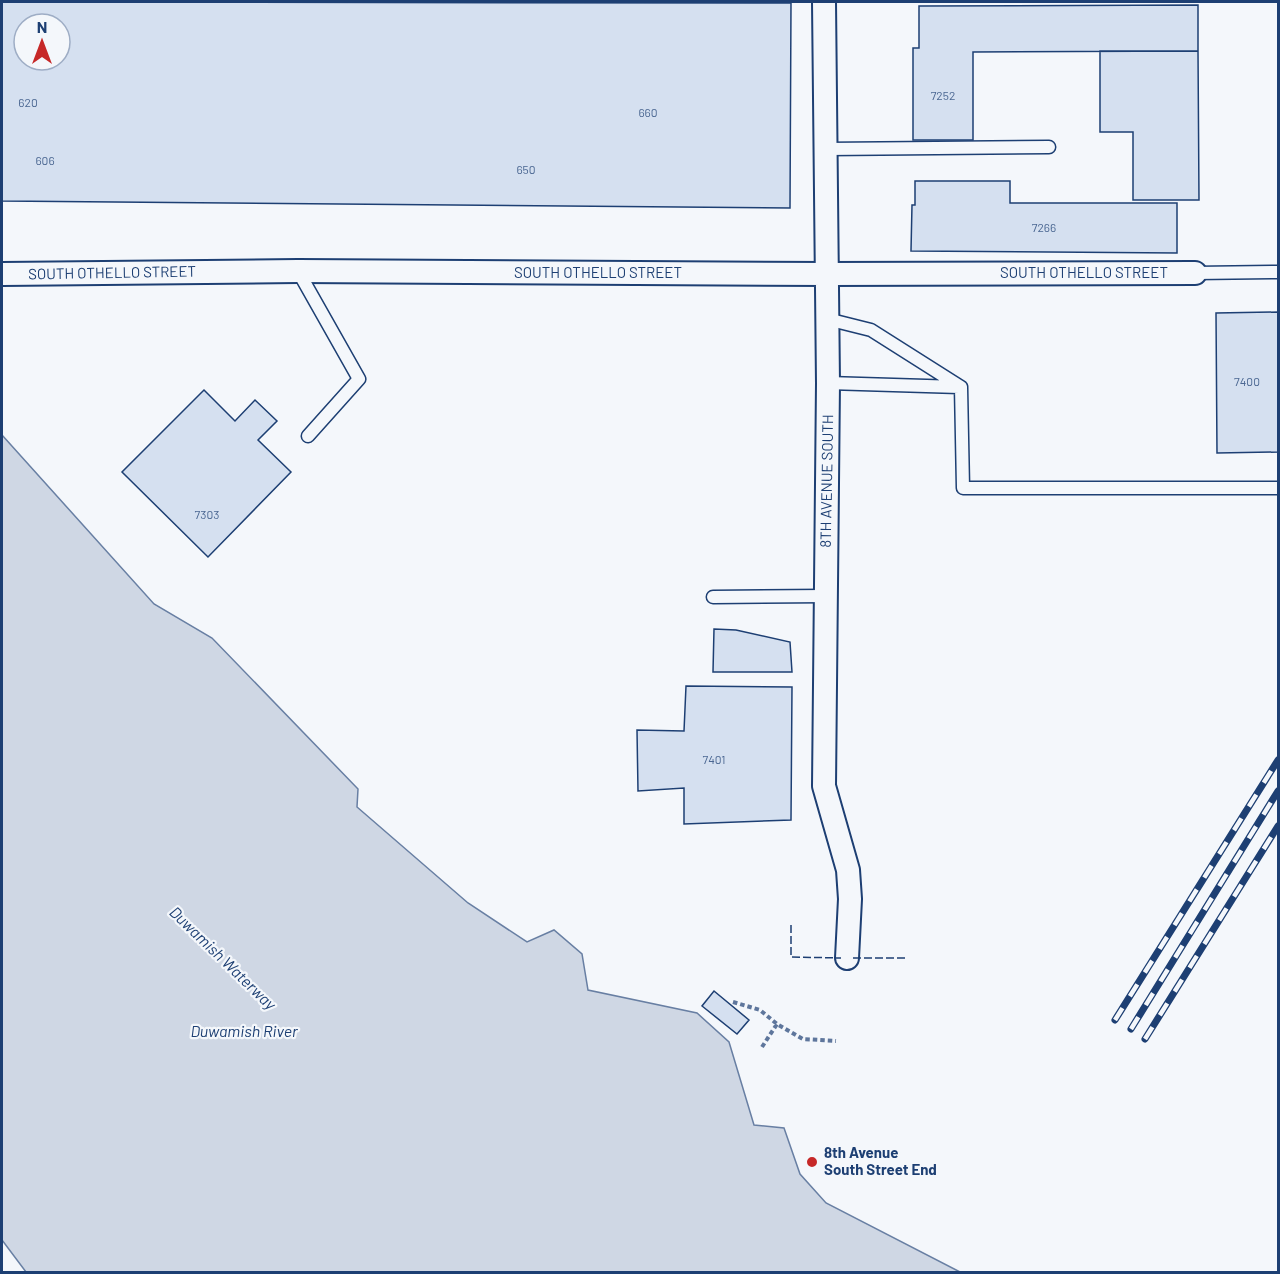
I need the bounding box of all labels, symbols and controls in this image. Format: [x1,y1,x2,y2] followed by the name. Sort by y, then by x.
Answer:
[12,12,72,72] north arrow
[37,17,47,36] text: N
[931,88,955,102] house number: 7252
[18,95,38,109] house number: 620
[638,105,658,119] house number: 660
[35,153,55,167] house number: 606
[516,162,536,176] house number: 650
[1032,220,1056,234] house number: 7266
[28,262,196,282] street label: SOUTH OTHELLO STREET
[514,263,682,281] street label: SOUTH OTHELLO STREET
[1000,263,1168,281] street label: SOUTH OTHELLO STREET
[1234,374,1260,388] house number: 7400
[816,414,836,548] street label: 8TH AVENUE SOUTH
[195,507,219,521] house number: 7303
[703,752,725,766] house number: 7401
[166,902,281,1014] water label: Duwamish Waterway
[190,1021,299,1040] water label: Duwamish River
[824,1143,937,1178] place label: 8th Avenue South Street End
[805,1155,819,1169] marker: 8th Avenue South Street End

